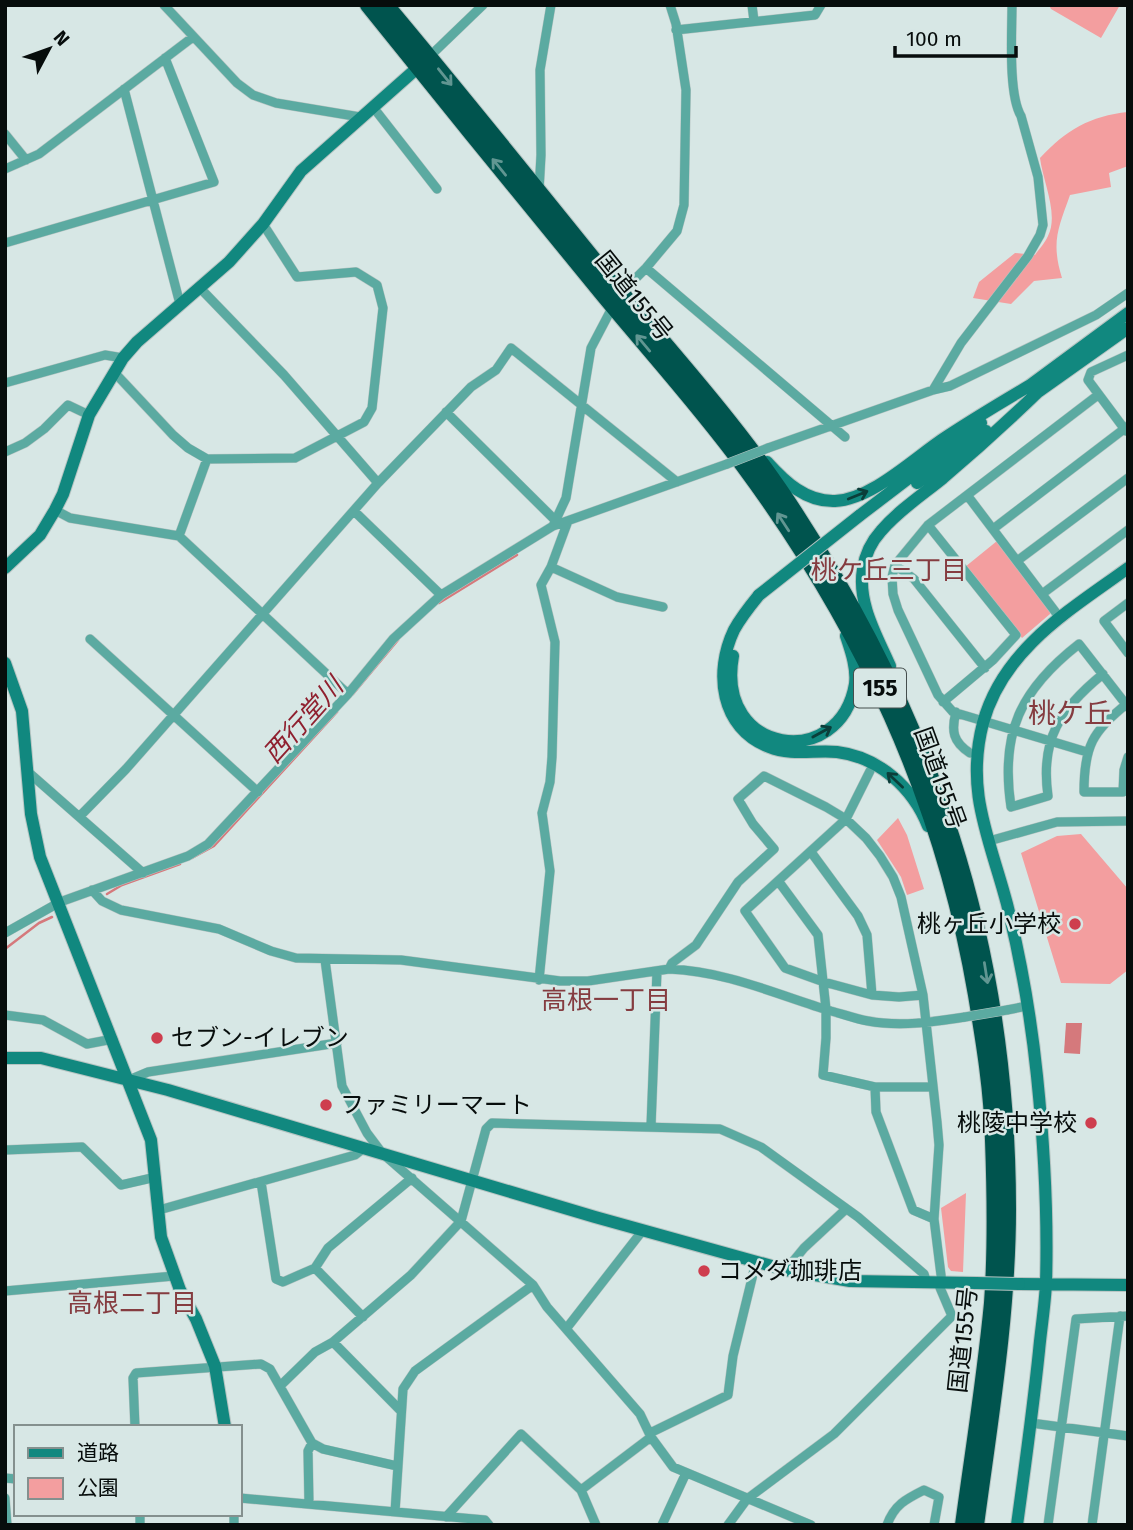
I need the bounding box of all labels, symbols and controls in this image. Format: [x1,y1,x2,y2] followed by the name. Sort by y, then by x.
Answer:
[14,14,84,84] north arrow
[895,14,1016,58] scale bar
[49,26,74,50] text: N
[906,26,962,52] text: 100 m
[438,67,453,85] one-way arrow
[491,158,507,176] one-way arrow
[590,246,678,346] street label: 国道155号
[635,334,651,352] one-way arrow
[846,488,868,501] one-way arrow
[775,513,789,533] one-way arrow
[811,555,967,586] district label: 桃ケ丘三丁目
[854,668,906,708] road number: 155
[257,669,352,769] water label: 西行堂川
[1028,697,1112,730] district label: 桃ケ丘
[909,723,971,833] street label: 国道155号
[811,725,831,739] one-way arrow
[886,772,904,788] one-way arrow
[917,910,1061,938] place label: 桃ヶ丘小学校
[1067,916,1083,932] marker: 桃ヶ丘小学校
[980,961,993,984] one-way arrow
[541,985,671,1016] district label: 高根一丁目
[171,1024,349,1052] place label: セブン-イレブン
[149,1030,165,1046] marker: セブン-イレブン
[340,1091,532,1119] place label: ファミリーマート
[318,1097,334,1113] marker: ファミリーマート
[957,1109,1077,1137] place label: 桃陵中学校
[1083,1115,1099,1131] marker: 桃陵中学校
[718,1257,862,1285] place label: コメダ珈琲店
[696,1263,712,1279] marker: コメダ珈琲店
[944,1286,982,1394] street label: 国道155号
[67,1288,197,1319] district label: 高根二丁目
[14,1425,242,1516] legend
[77,1440,119,1466] text: 道路
[77,1475,119,1501] text: 公園

